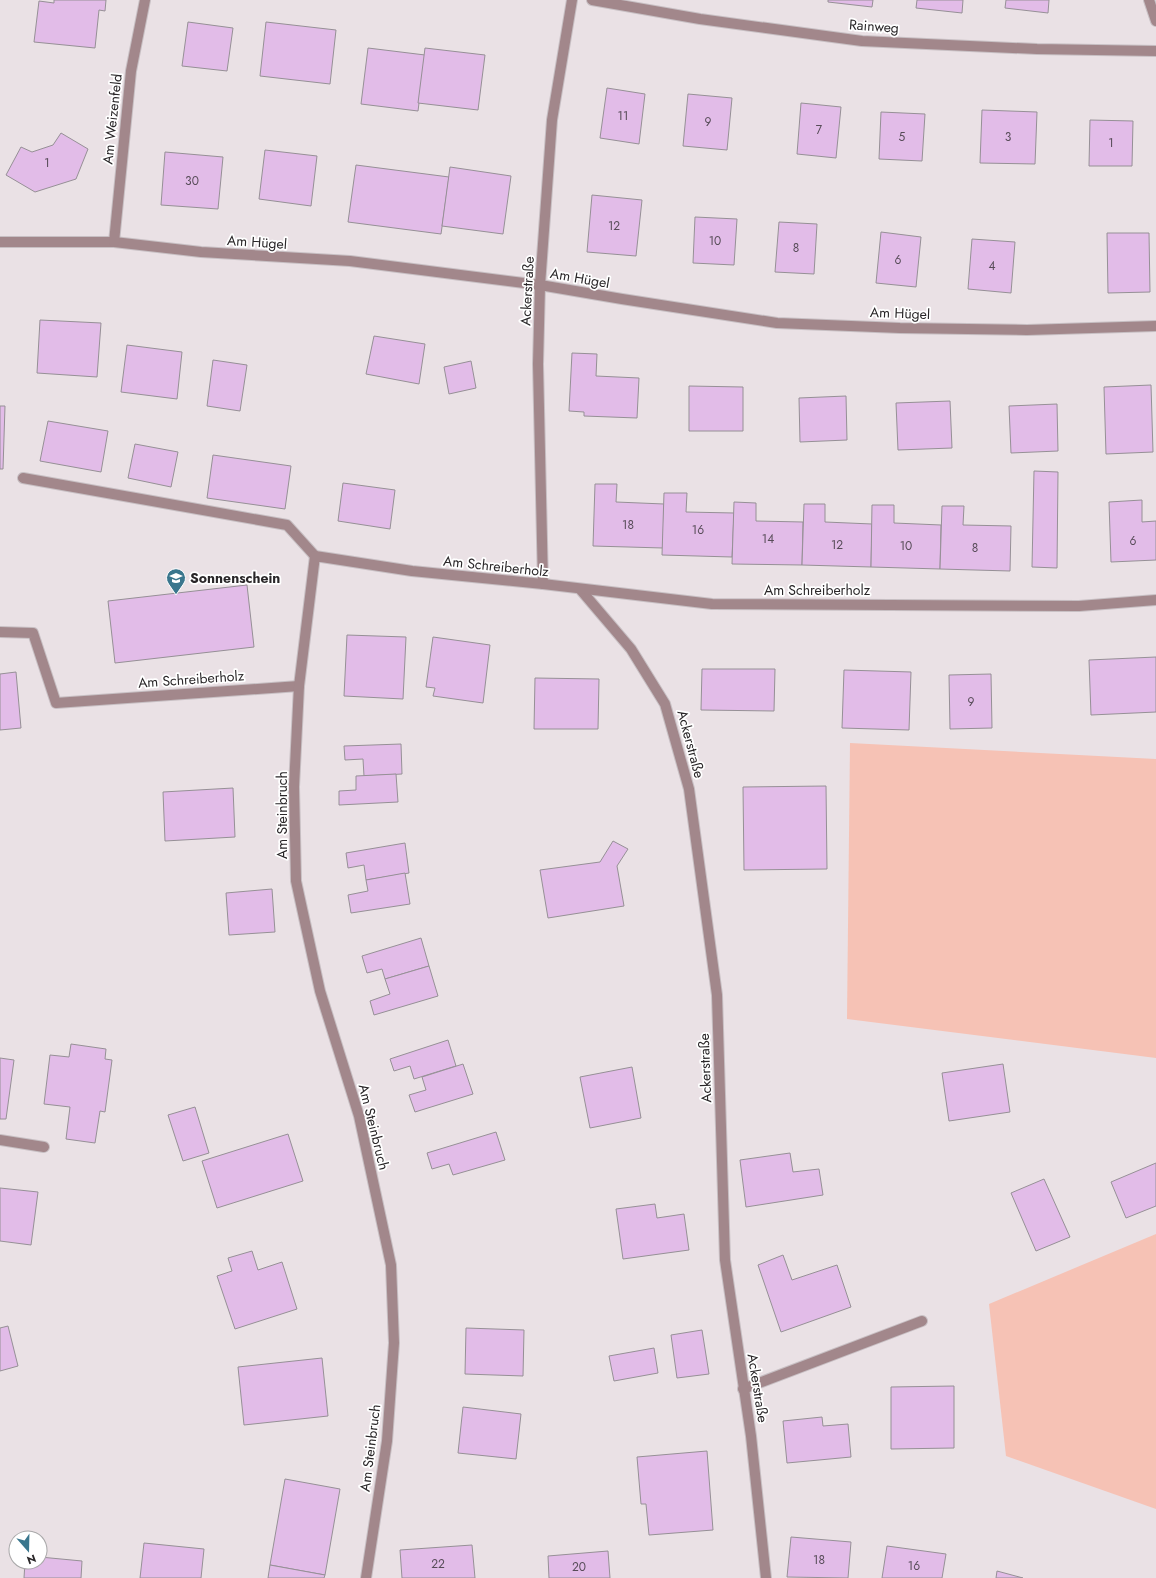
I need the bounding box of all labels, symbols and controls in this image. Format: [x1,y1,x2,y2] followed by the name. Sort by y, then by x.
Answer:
[848,14,900,38] street label: Rainweg
[97,73,127,165] street label: Am Weizenfeld
[618,107,628,125] house number: 11
[705,113,712,131] house number: 9
[816,121,823,139] house number: 7
[899,128,906,146] house number: 5
[1005,128,1012,146] house number: 3
[1108,134,1114,152] house number: 1
[44,154,50,172] house number: 1
[185,172,199,190] house number: 30
[608,217,620,235] house number: 12
[226,230,288,254] street label: Am Hügel
[709,232,721,250] house number: 10
[793,239,799,257] house number: 8
[895,251,902,269] house number: 6
[515,256,539,326] street label: Ackerstraße
[989,257,996,275] house number: 4
[549,263,611,293] street label: Am Hügel
[870,302,930,324] street label: Am Hügel
[622,516,634,534] house number: 18
[692,521,704,539] house number: 16
[762,530,774,548] house number: 14
[1130,532,1137,550] house number: 6
[831,536,843,554] house number: 12
[900,537,912,555] house number: 10
[972,539,978,557] house number: 8
[442,551,550,582] street label: Am Schreiberholz
[165,567,187,595] school or university icon: Sonnenschein
[190,568,280,588] place label: Sonnenschein
[764,580,871,600] street label: Am Schreiberholz
[137,665,245,693] street label: Am Schreiberholz
[968,693,975,711] house number: 9
[672,708,710,780] street label: Ackerstraße
[272,771,292,859] street label: Am Steinbruch
[694,1033,716,1103] street label: Ackerstraße
[354,1082,394,1172] street label: Am Steinbruch
[743,1352,773,1424] street label: Ackerstraße
[355,1403,385,1493] street label: Am Steinbruch
[8,1530,48,1570] north arrow
[25,1550,38,1568] text: N
[813,1551,825,1569] house number: 18
[431,1555,445,1573] house number: 22
[908,1557,920,1575] house number: 16
[572,1558,586,1576] house number: 20

